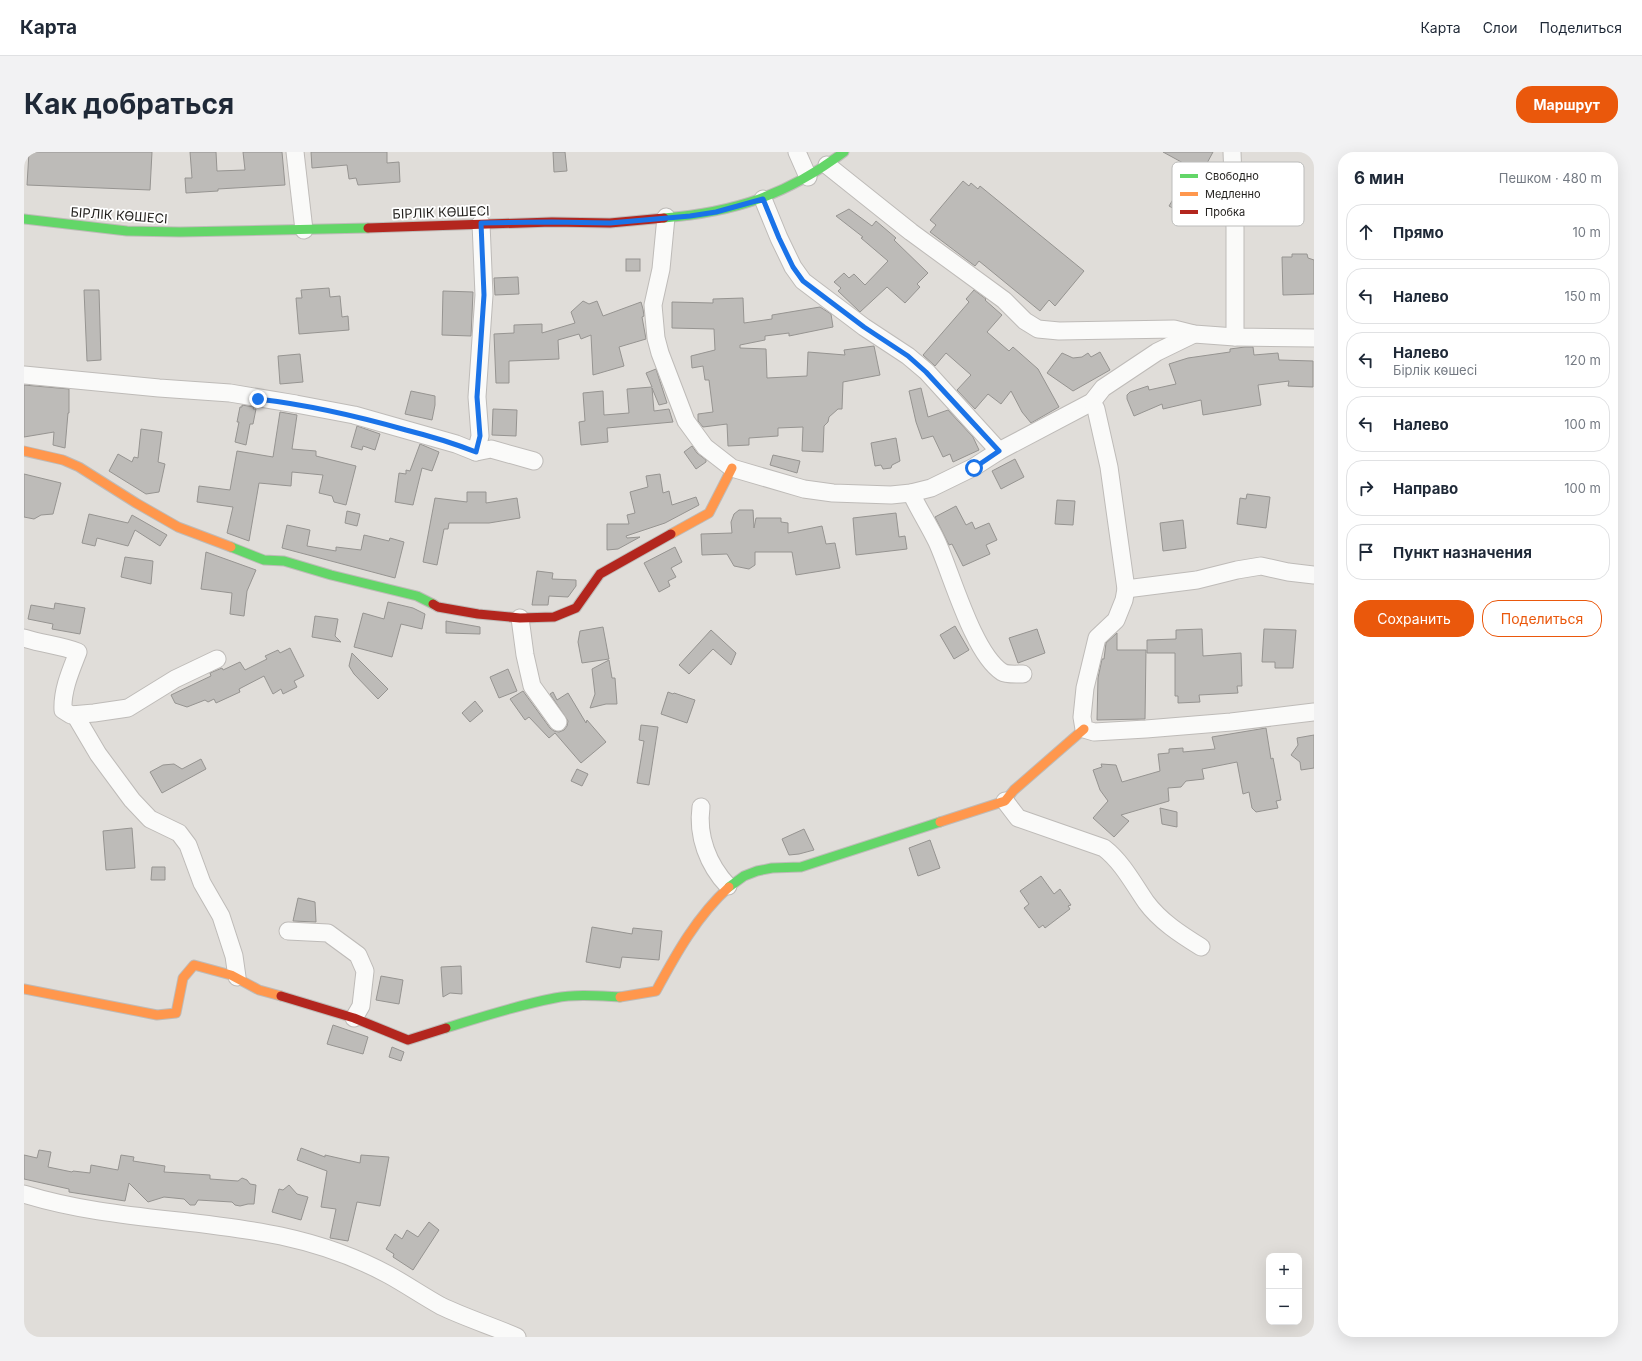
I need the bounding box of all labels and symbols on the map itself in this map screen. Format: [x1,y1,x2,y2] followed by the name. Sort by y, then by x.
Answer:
[1172,162,1304,226] legend
[1205,169,1259,183] text: Свободно
[1205,187,1261,201] text: Медленно
[392,202,490,222] street label: БІРЛІК КӨШЕСІ
[70,204,168,226] street label: БІРЛІК КӨШЕСІ
[1205,205,1245,219] text: Пробка
[249,390,267,408] route end
[965,459,983,477] route start

